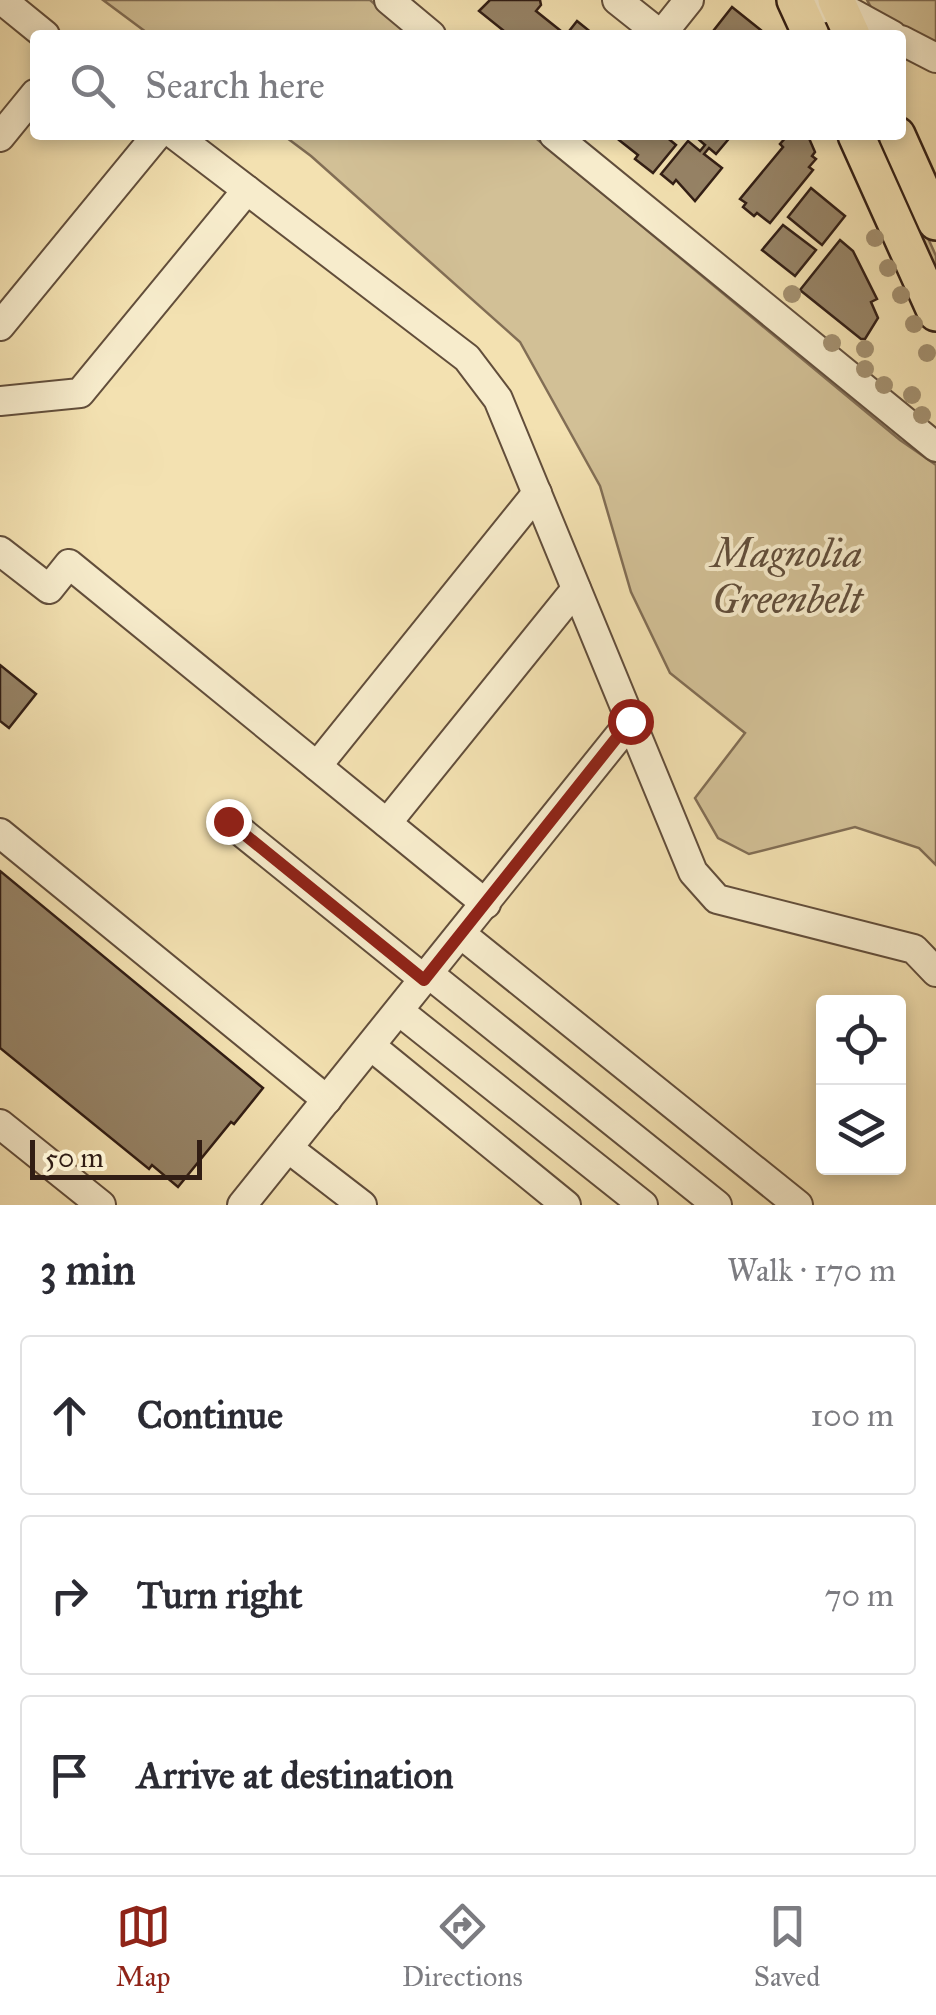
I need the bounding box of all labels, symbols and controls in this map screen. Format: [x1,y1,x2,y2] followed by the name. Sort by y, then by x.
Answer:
[30,30,906,140] search box
[65,58,120,113] icon: search
[145,62,325,108] text: Search here
[708,529,865,624] park label: Magnolia Greenbelt
[608,699,654,745] route start
[206,799,252,845] route end
[816,995,906,1175] map controls
[816,995,906,1085] button: locate
[816,1085,906,1175] button: layers
[30,1135,202,1180] scale bar
[45,1140,104,1175] text: 50 m
[40,1244,135,1296] text: 3 min
[727,1251,896,1290] text: Walk · 170 m
[42,1388,97,1443] icon: ahead
[137,1392,283,1438] text: Continue
[810,1396,894,1435] text: 100 m
[42,1568,97,1623] icon: right
[137,1572,303,1618] text: Turn right
[825,1576,894,1615] text: 70 m
[42,1748,97,1803] icon: arrive
[137,1752,454,1798] text: Arrive at destination
[116,1899,171,1994] tab: Map
[402,1899,523,1994] tab: Directions
[754,1899,820,1994] tab: Saved

